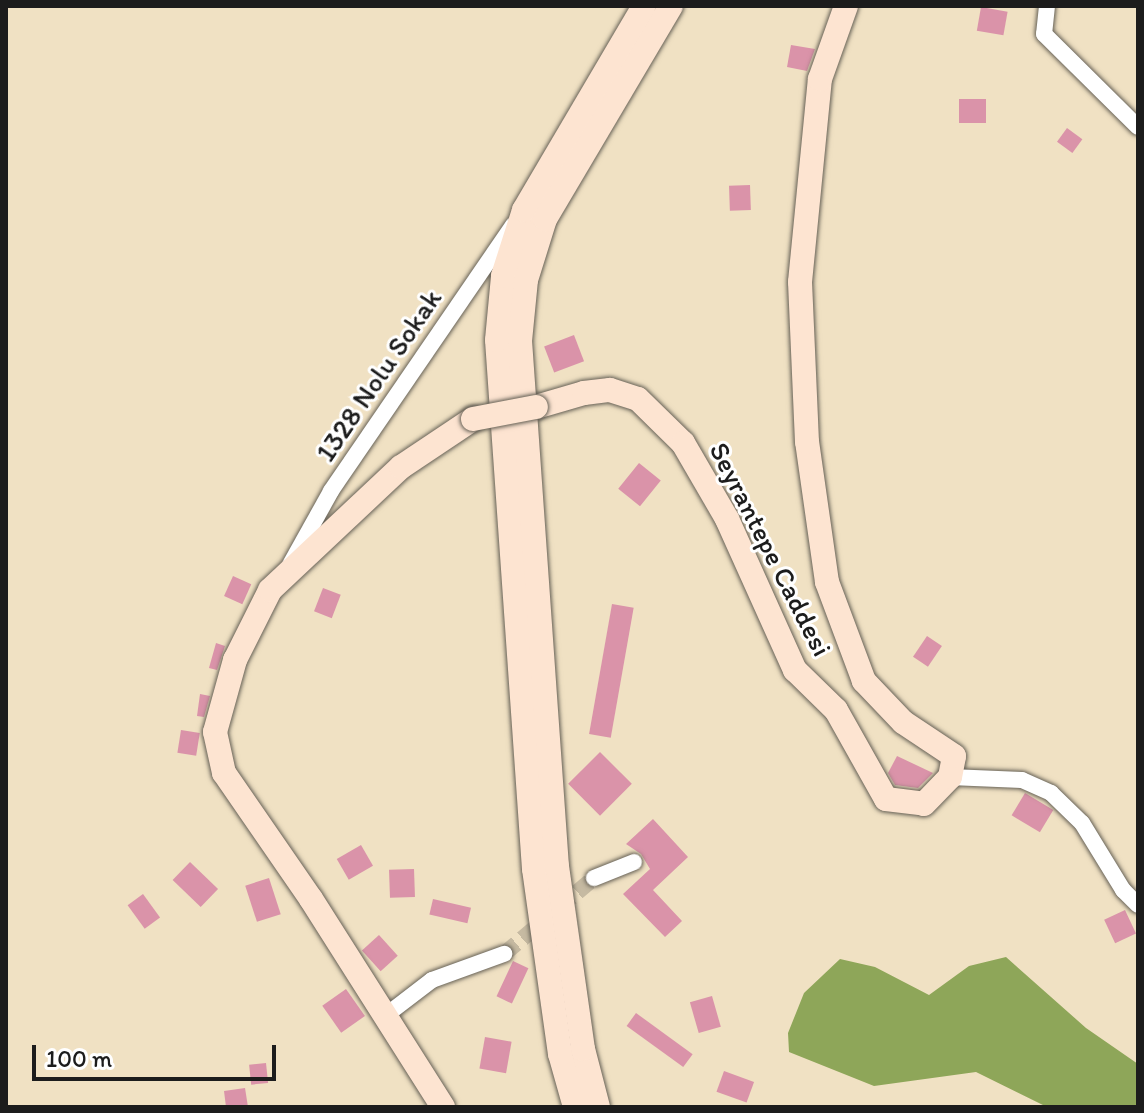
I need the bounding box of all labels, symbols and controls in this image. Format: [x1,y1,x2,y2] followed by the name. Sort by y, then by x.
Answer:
[308,283,448,467] street label: 1328 Nolu Sokak
[702,436,840,662] street label: Seyrantepe Caddesi
[36,1029,280,1079] scale bar
[46,1044,112,1073] text: 100 m

